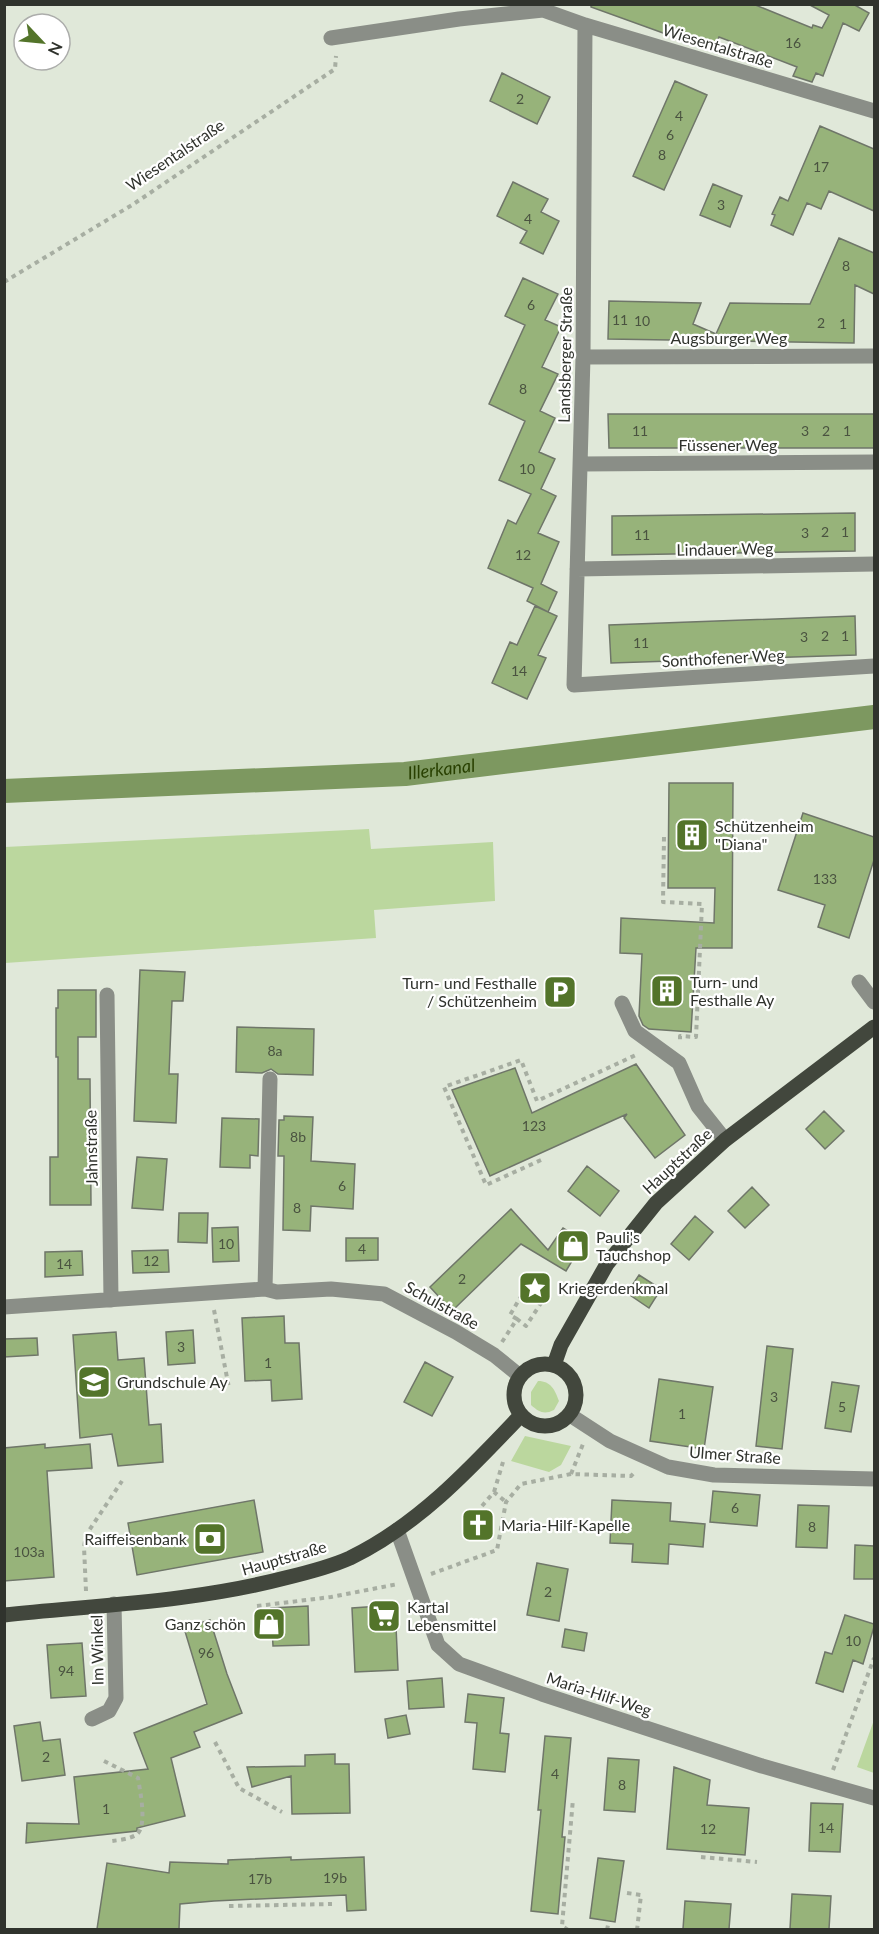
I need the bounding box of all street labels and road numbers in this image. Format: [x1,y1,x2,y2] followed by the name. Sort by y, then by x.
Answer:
[661,20,776,71] street label: Wiesentalstraße
[122,115,227,194] street label: Wiesentalstraße
[554,287,575,423] street label: Landsberger Straße
[671,328,787,347] street label: Augsburger Weg
[679,435,777,454] street label: Füssener Weg
[676,538,774,559] street label: Lindauer Weg
[661,645,785,670] street label: Sonthofener Weg
[80,1110,101,1186] street label: Jahnstraße
[638,1124,715,1197] street label: Hauptstraße
[402,1276,483,1333] street label: Schulstraße
[688,1442,782,1467] street label: Ulmer Straße
[239,1536,329,1579] street label: Hauptstraße
[86,1615,107,1685] street label: Im Winkel
[544,1668,654,1719] street label: Maria-Hilf-Weg

